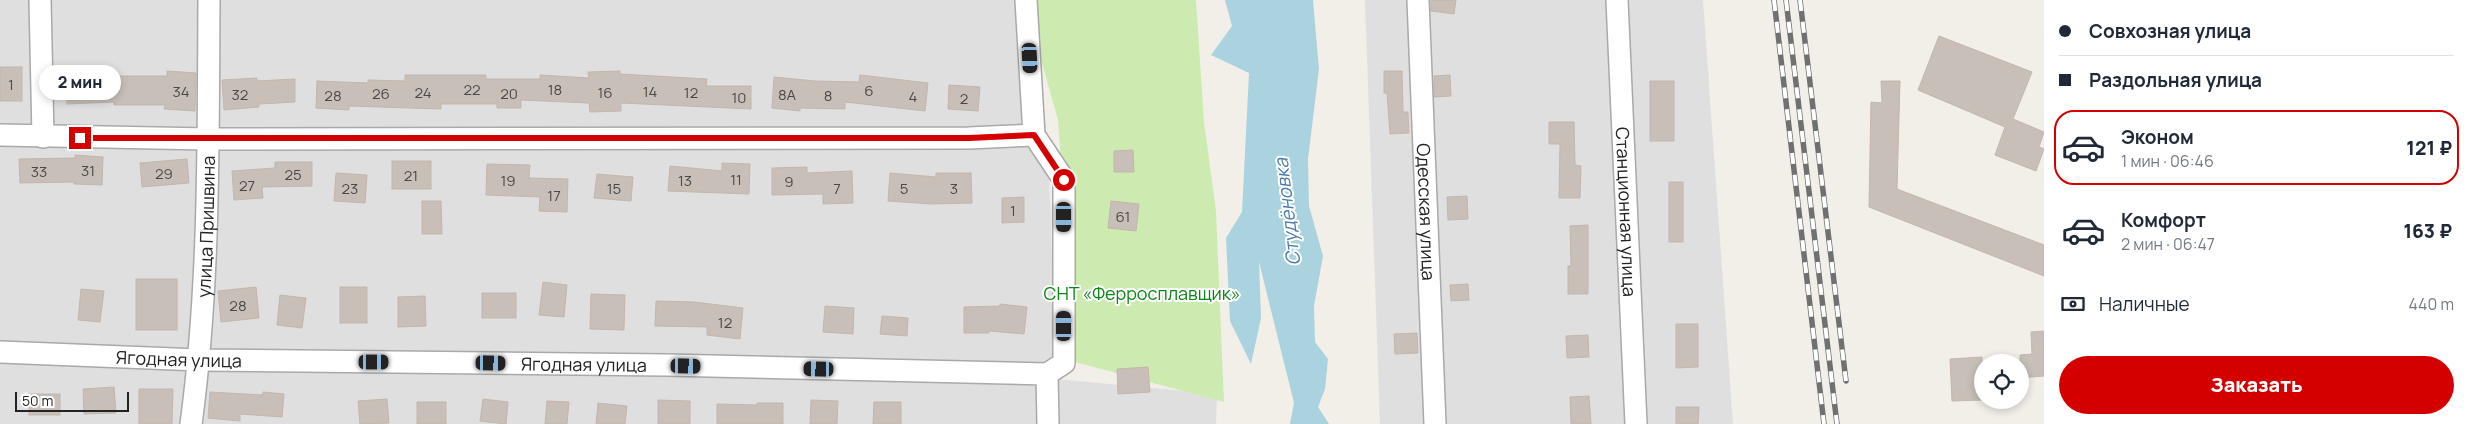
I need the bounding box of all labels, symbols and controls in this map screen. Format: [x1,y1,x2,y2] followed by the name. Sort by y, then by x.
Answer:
[2089,18,2251,44] text: Совхозная улица
[1021,43,1038,73] car
[39,66,121,100] callout: 2 мин
[2089,67,2262,93] text: Раздольная улица
[58,71,102,93] text: 2 мин
[8,74,14,95] house number: 1
[463,79,481,100] house number: 22
[548,79,562,100] house number: 18
[864,80,874,101] house number: 6
[172,81,190,102] house number: 34
[643,81,657,102] house number: 14
[414,82,432,103] house number: 24
[597,82,613,103] house number: 16
[684,82,698,103] house number: 12
[372,83,390,104] house number: 26
[500,83,518,104] house number: 20
[232,84,248,105] house number: 32
[778,84,797,105] house number: 8А
[324,85,342,106] house number: 28
[824,85,832,106] house number: 8
[909,86,918,107] house number: 4
[732,87,747,108] house number: 10
[960,88,968,109] house number: 2
[2121,124,2194,150] text: Эконом
[2061,125,2106,170] icon: car
[1611,126,1642,297] street label: Станционная улица
[69,127,91,149] route end
[2406,135,2452,161] text: 121 ₽
[1412,143,1441,281] street label: Одесская улица
[2121,150,2214,172] text: 1 мин · 06:46
[191,155,220,298] street label: улица Пришвина
[1267,155,1306,267] water label: Студёновка
[81,160,95,181] house number: 31
[31,161,47,182] house number: 33
[155,163,173,184] house number: 29
[284,164,302,185] house number: 25
[404,165,418,186] house number: 21
[730,169,742,190] house number: 11
[1053,169,1075,191] route start
[500,170,516,191] house number: 19
[678,170,692,191] house number: 13
[784,171,794,192] house number: 9
[239,175,255,196] house number: 27
[342,178,358,199] house number: 23
[607,178,621,199] house number: 15
[833,178,841,199] house number: 7
[900,178,908,199] house number: 5
[950,178,958,199] house number: 3
[547,185,561,206] house number: 17
[1010,200,1016,221] house number: 1
[1056,202,1071,232] car
[1116,206,1130,227] house number: 61
[2121,207,2206,233] text: Комфорт
[2061,208,2106,253] icon: car
[2403,218,2452,244] text: 163 ₽
[2121,233,2215,255] text: 2 мин · 06:47
[1044,281,1240,305] park label: СНТ «Ферросплавщик»
[2059,290,2087,318] icon: cash
[2099,291,2190,317] text: Наличные
[2408,293,2454,315] text: 440 m
[229,295,247,316] house number: 28
[1056,311,1071,341] car
[718,312,732,333] house number: 12
[115,345,242,372] street label: Ягодная улица
[521,351,647,377] street label: Ягодная улица
[1974,354,2029,409] map controls
[1974,354,2029,409] button: locate
[359,355,389,370] car
[475,355,506,371] car
[2059,356,2454,414] button: Заказать
[670,358,701,374] car
[803,361,834,377] car
[15,389,129,412] scale bar
[22,391,53,410] text: 50 m

